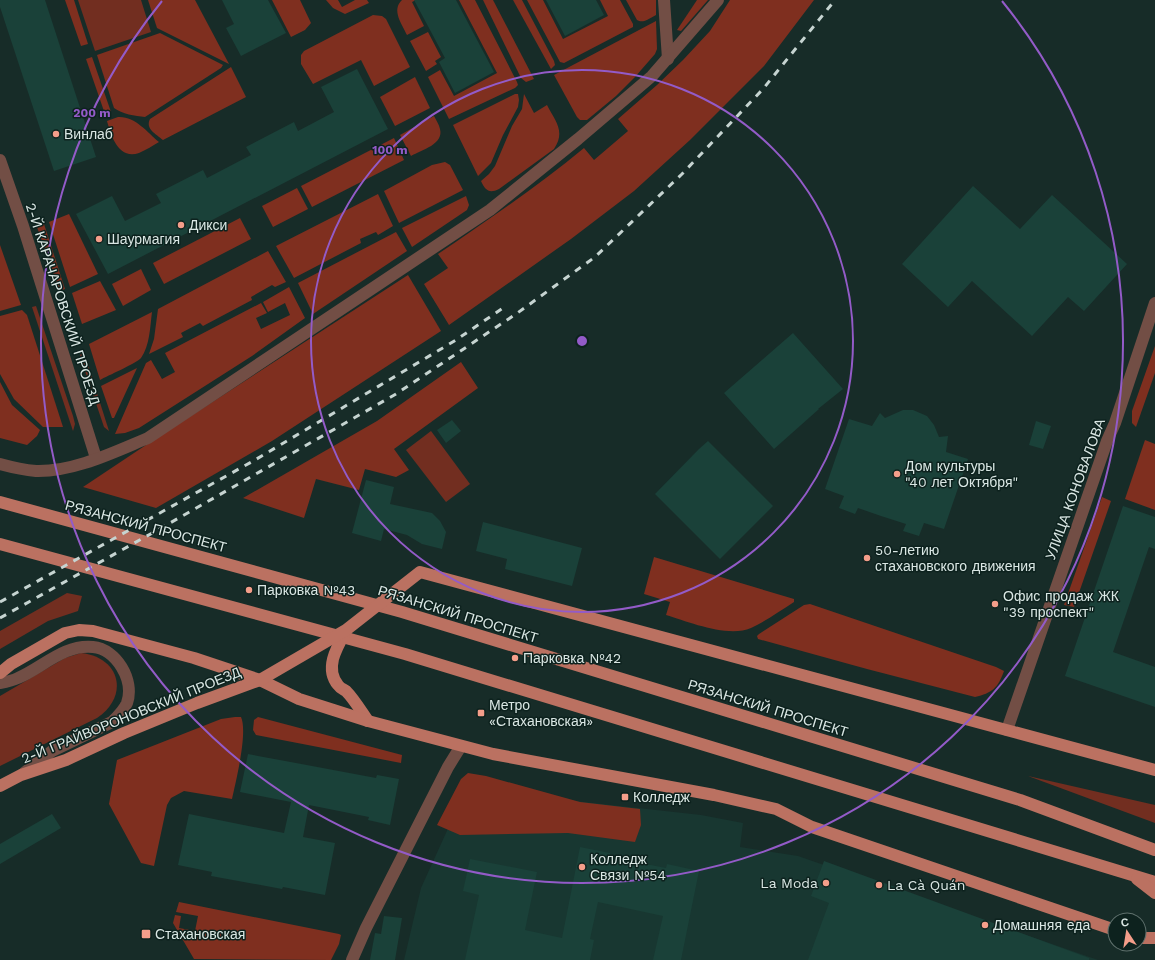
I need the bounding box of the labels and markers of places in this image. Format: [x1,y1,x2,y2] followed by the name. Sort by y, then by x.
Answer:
[64,126,113,142] place label: Винлаб
[51,129,61,139] marker: Винлаб
[189,217,227,233] place label: Дикси
[176,220,186,230] marker: Дикси
[107,231,180,247] place label: Шаурмагия
[94,234,104,244] marker: Шаурмагия
[575,334,589,348] centre of rings
[905,458,1018,490] place label: Дом культуры "40 лет Октября"
[892,469,902,479] marker: Дом культуры "40 лет Октября"
[875,542,1036,574] place label: 50-летию стахановского движения
[862,553,872,563] marker: 50-летию стахановского движения
[257,582,355,598] place label: Парковка №43
[244,585,254,595] marker: Парковка №43
[1003,588,1120,620] place label: Офис продаж ЖК "39 проспект"
[990,599,1000,609] marker: Офис продаж ЖК "39 проспект"
[523,650,621,666] place label: Парковка №42
[510,653,520,663] marker: Парковка №42
[489,697,593,729] place label: Метро «Стахановская»
[476,708,486,718] marker: Метро «Стахановская»
[633,789,691,805] place label: Колледж
[620,792,630,802] marker: Колледж
[590,851,666,883] place label: Колледж Связи №54
[577,862,587,872] marker: Колледж Связи №54
[760,875,818,891] place label: La Moda
[887,877,965,893] place label: La Cà Quán
[821,878,831,888] marker: La Moda
[874,880,884,890] marker: La Cà Quán
[993,917,1090,933] place label: Домашняя еда
[980,920,990,930] marker: Домашняя еда
[155,926,245,942] place label: Стахановская
[140,928,152,940] marker: Стахановская

